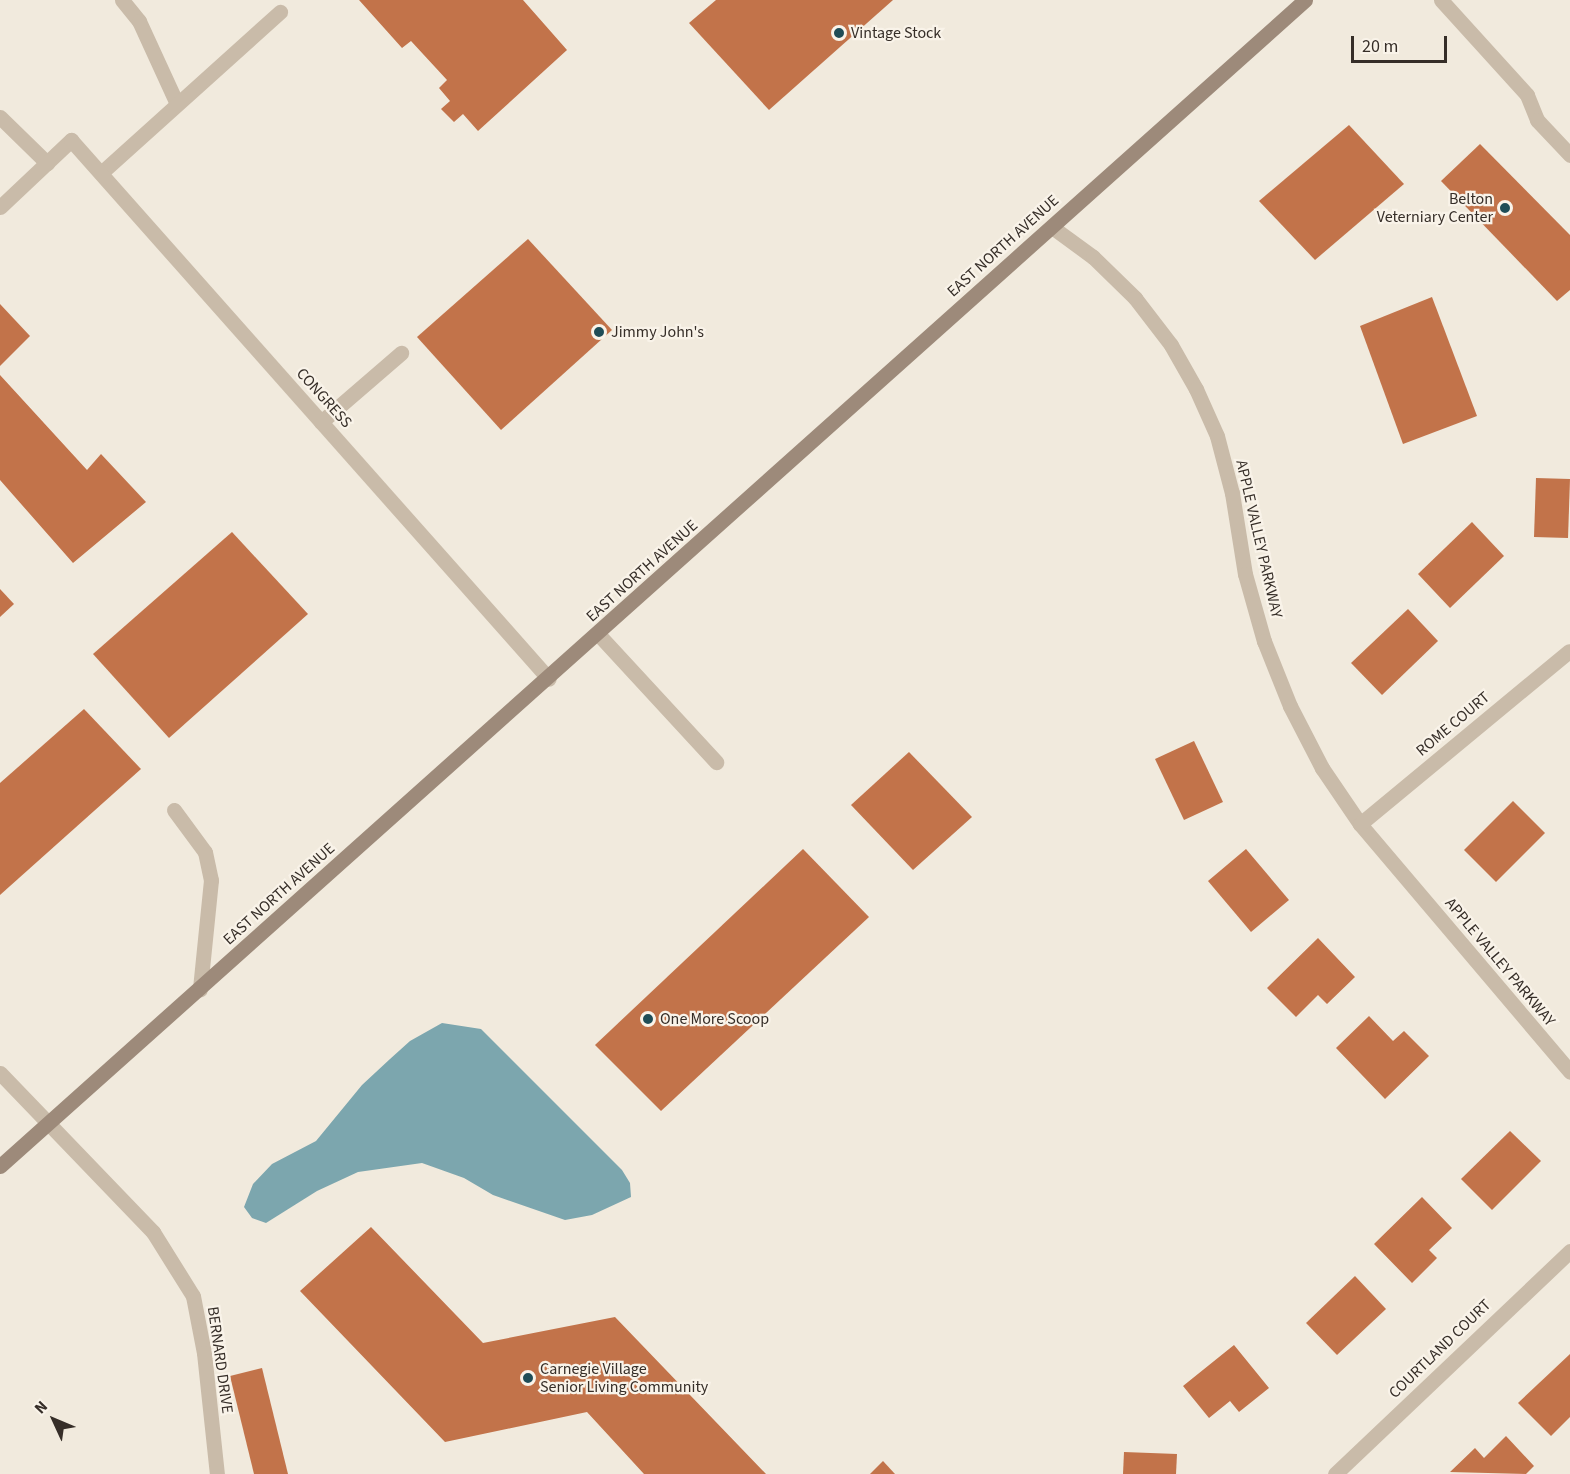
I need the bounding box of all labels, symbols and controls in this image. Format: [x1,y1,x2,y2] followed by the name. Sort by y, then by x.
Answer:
[851,23,941,43] place label: Vintage Stock
[1354,24,1450,62] scale bar
[832,26,846,40] marker: Vintage Stock
[1362,34,1398,59] text: 20 m
[1377,189,1493,227] place label: Belton Veterniary Center
[943,191,1063,301] street label: EAST NORTH AVENUE
[1498,201,1512,215] marker: Belton Veterniary Center
[611,322,704,342] place label: Jimmy John's
[592,325,606,339] marker: Jimmy John's
[292,364,356,432] street label: CONGRESS
[1231,458,1287,620] street label: APPLE VALLEY PARKWAY
[582,516,702,626] street label: EAST NORTH AVENUE
[1412,688,1494,760] street label: ROME COURT
[219,839,339,949] street label: EAST NORTH AVENUE
[1441,894,1559,1030] street label: APPLE VALLEY PARKWAY
[660,1009,769,1029] place label: One More Scoop
[641,1012,655,1026] marker: One More Scoop
[1385,1296,1495,1402] street label: COURTLAND COURT
[203,1305,237,1415] street label: BERNARD DRIVE
[540,1359,708,1397] place label: Carnegie Village Senior Living Community
[521,1371,535,1385] marker: Carnegie Village Senior Living Community
[24,1390,84,1450] north arrow
[29,1396,53,1419] text: N

